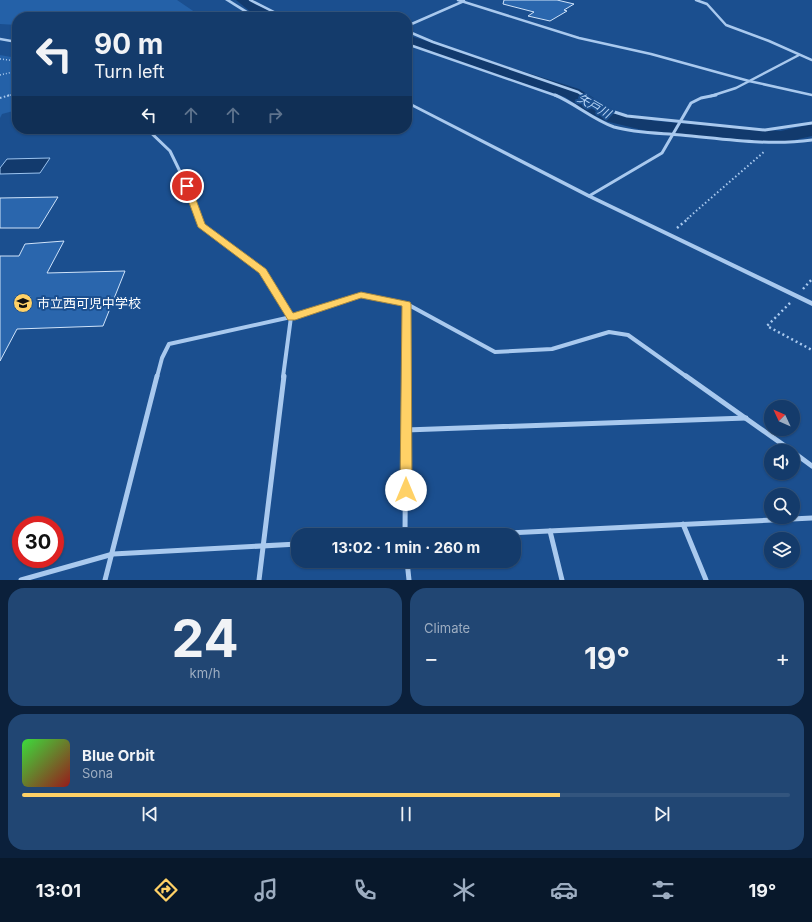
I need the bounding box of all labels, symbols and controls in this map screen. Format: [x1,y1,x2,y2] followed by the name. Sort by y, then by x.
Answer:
[94,27,163,61] text: 90 m
[28,28,80,80] icon: left
[94,61,164,82] text: Turn left
[575,90,615,122] water label: 矢戸川
[138,104,160,126] icon: left
[180,104,202,126] icon: ahead
[222,104,244,126] icon: ahead
[264,104,286,126] icon: right
[170,169,204,203] pin
[176,175,198,197] icon: arrive
[12,292,34,314] school or university icon: 市立西可児中学校
[37,295,141,311] place label: 市立西可児中学校
[764,400,800,436] north arrow
[764,400,800,568] map controls
[764,444,800,480] button: sound
[385,469,427,511] position arrow
[764,488,800,524] button: search
[12,516,64,568] speed limit sign: 30
[764,532,800,568] button: layers
[332,538,480,557] text: 13:02 · 1 min · 260 m
[171,607,239,670] text: 24
[424,620,470,636] text: Climate
[584,640,630,676] text: 19°
[424,645,439,671] text: −
[775,645,790,671] text: +
[190,665,220,681] text: km/h
[82,746,155,765] text: Blue Orbit
[82,765,113,781] text: Sona
[139,803,161,825] icon: previous
[395,803,417,825] icon: pause
[651,803,673,825] icon: next
[152,876,180,904] icon: directions
[252,876,280,904] icon: music
[351,876,379,904] icon: phone
[450,876,478,904] icon: climate
[550,876,578,904] icon: car
[649,876,677,904] icon: filters
[36,880,81,901] text: 13:01
[748,880,776,901] text: 19°

